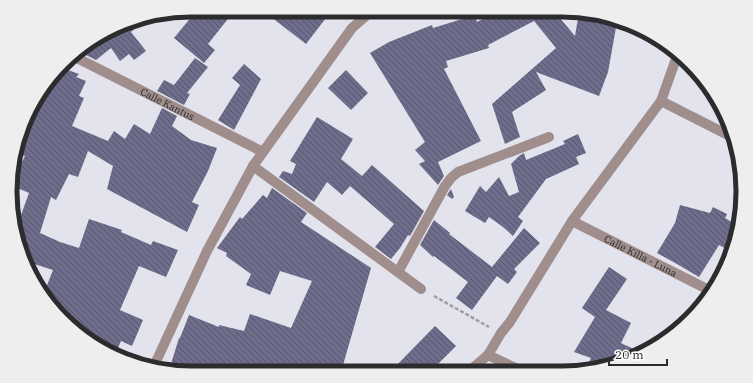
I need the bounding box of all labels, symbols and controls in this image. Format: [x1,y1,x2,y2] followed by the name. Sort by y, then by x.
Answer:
[138,85,197,123] street label: Calle Kantus
[602,232,680,280] street label: Calle Killa - Luna
[609,341,667,367] scale bar
[615,347,644,362] text: 20 m

